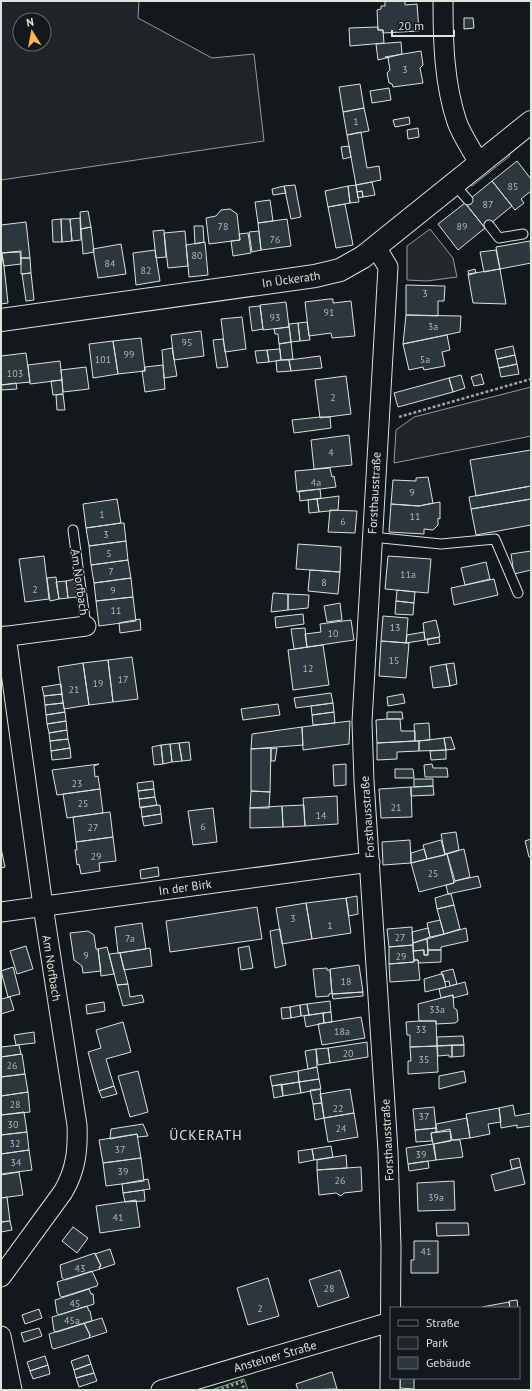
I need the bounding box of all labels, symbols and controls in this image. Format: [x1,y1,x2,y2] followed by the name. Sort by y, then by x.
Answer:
[12,12,52,52] north arrow
[392,12,454,38] scale bar
[25,15,35,30] text: N
[398,18,424,33] text: 20 m
[402,63,408,76] house number: 3
[353,115,359,128] house number: 1
[508,180,518,193] house number: 85
[483,198,493,211] house number: 87
[218,220,228,233] house number: 78
[457,220,467,233] house number: 89
[270,233,280,246] house number: 76
[192,249,203,262] house number: 80
[105,257,116,270] house number: 84
[141,264,151,277] house number: 82
[261,267,321,291] street label: In Ückerath
[422,287,428,300] house number: 3
[324,306,334,319] house number: 91
[270,311,280,324] house number: 93
[428,320,438,333] house number: 3a
[182,336,192,349] house number: 95
[124,348,134,361] house number: 99
[95,353,111,366] house number: 101
[420,353,430,366] house number: 5a
[7,367,23,380] house number: 103
[330,391,336,404] house number: 2
[328,446,334,459] house number: 4
[364,452,384,534] street label: Forsthausstraße
[311,476,321,489] house number: 4a
[409,486,415,499] house number: 9
[99,508,105,521] house number: 1
[410,510,420,523] house number: 11
[340,515,346,528] house number: 6
[103,528,109,541] house number: 3
[106,547,112,560] house number: 5
[68,548,92,616] street label: Am Norfbach
[108,565,114,578] house number: 7
[400,568,416,581] house number: 11a
[321,576,327,589] house number: 8
[32,583,38,596] house number: 2
[110,584,116,597] house number: 9
[111,604,121,617] house number: 11
[390,621,400,634] house number: 13
[328,627,339,640] house number: 10
[389,654,399,667] house number: 15
[303,662,313,675] house number: 12
[118,673,128,686] house number: 17
[93,677,103,690] house number: 19
[69,683,79,696] house number: 21
[357,775,377,859] street label: Forsthausstraße
[72,777,82,790] house number: 23
[78,797,88,810] house number: 25
[391,801,401,814] house number: 21
[316,809,327,822] house number: 14
[200,820,206,833] house number: 6
[88,821,98,834] house number: 27
[91,850,101,863] house number: 29
[428,867,438,880] house number: 25
[158,876,213,898] street label: In der Birk
[290,912,296,925] house number: 3
[327,919,333,932] house number: 1
[395,931,405,944] house number: 27
[125,932,135,945] house number: 7a
[39,934,65,1002] street label: Am Norfbach
[83,949,89,962] house number: 9
[396,950,406,963] house number: 29
[341,975,351,988] house number: 18
[429,1003,445,1016] house number: 33a
[416,1023,426,1036] house number: 33
[334,1025,350,1038] house number: 18a
[343,1047,354,1060] house number: 20
[419,1053,429,1066] house number: 35
[7,1059,17,1072] house number: 26
[10,1098,20,1111] house number: 28
[377,1099,397,1181] street label: Forsthausstraße
[333,1102,343,1115] house number: 22
[419,1110,429,1123] house number: 37
[8,1118,19,1131] house number: 30
[336,1122,347,1135] house number: 24
[169,1126,243,1144] district label: ÜCKERATH
[10,1137,20,1150] house number: 32
[115,1143,125,1156] house number: 37
[416,1148,426,1161] house number: 39
[11,1156,22,1169] house number: 34
[118,1165,128,1178] house number: 39
[335,1174,345,1187] house number: 26
[428,1191,444,1204] house number: 39a
[113,1211,123,1224] house number: 41
[421,1245,431,1258] house number: 41
[75,1262,85,1275] house number: 43
[324,1282,334,1295] house number: 28
[70,1297,80,1310] house number: 45
[257,1302,263,1315] house number: 2
[390,1307,520,1379] legend
[64,1314,80,1327] house number: 45a
[426,1315,460,1330] text: Straße
[426,1335,448,1350] text: Park
[232,1337,318,1375] street label: Anstelner Straße
[426,1355,471,1370] text: Gebäude

